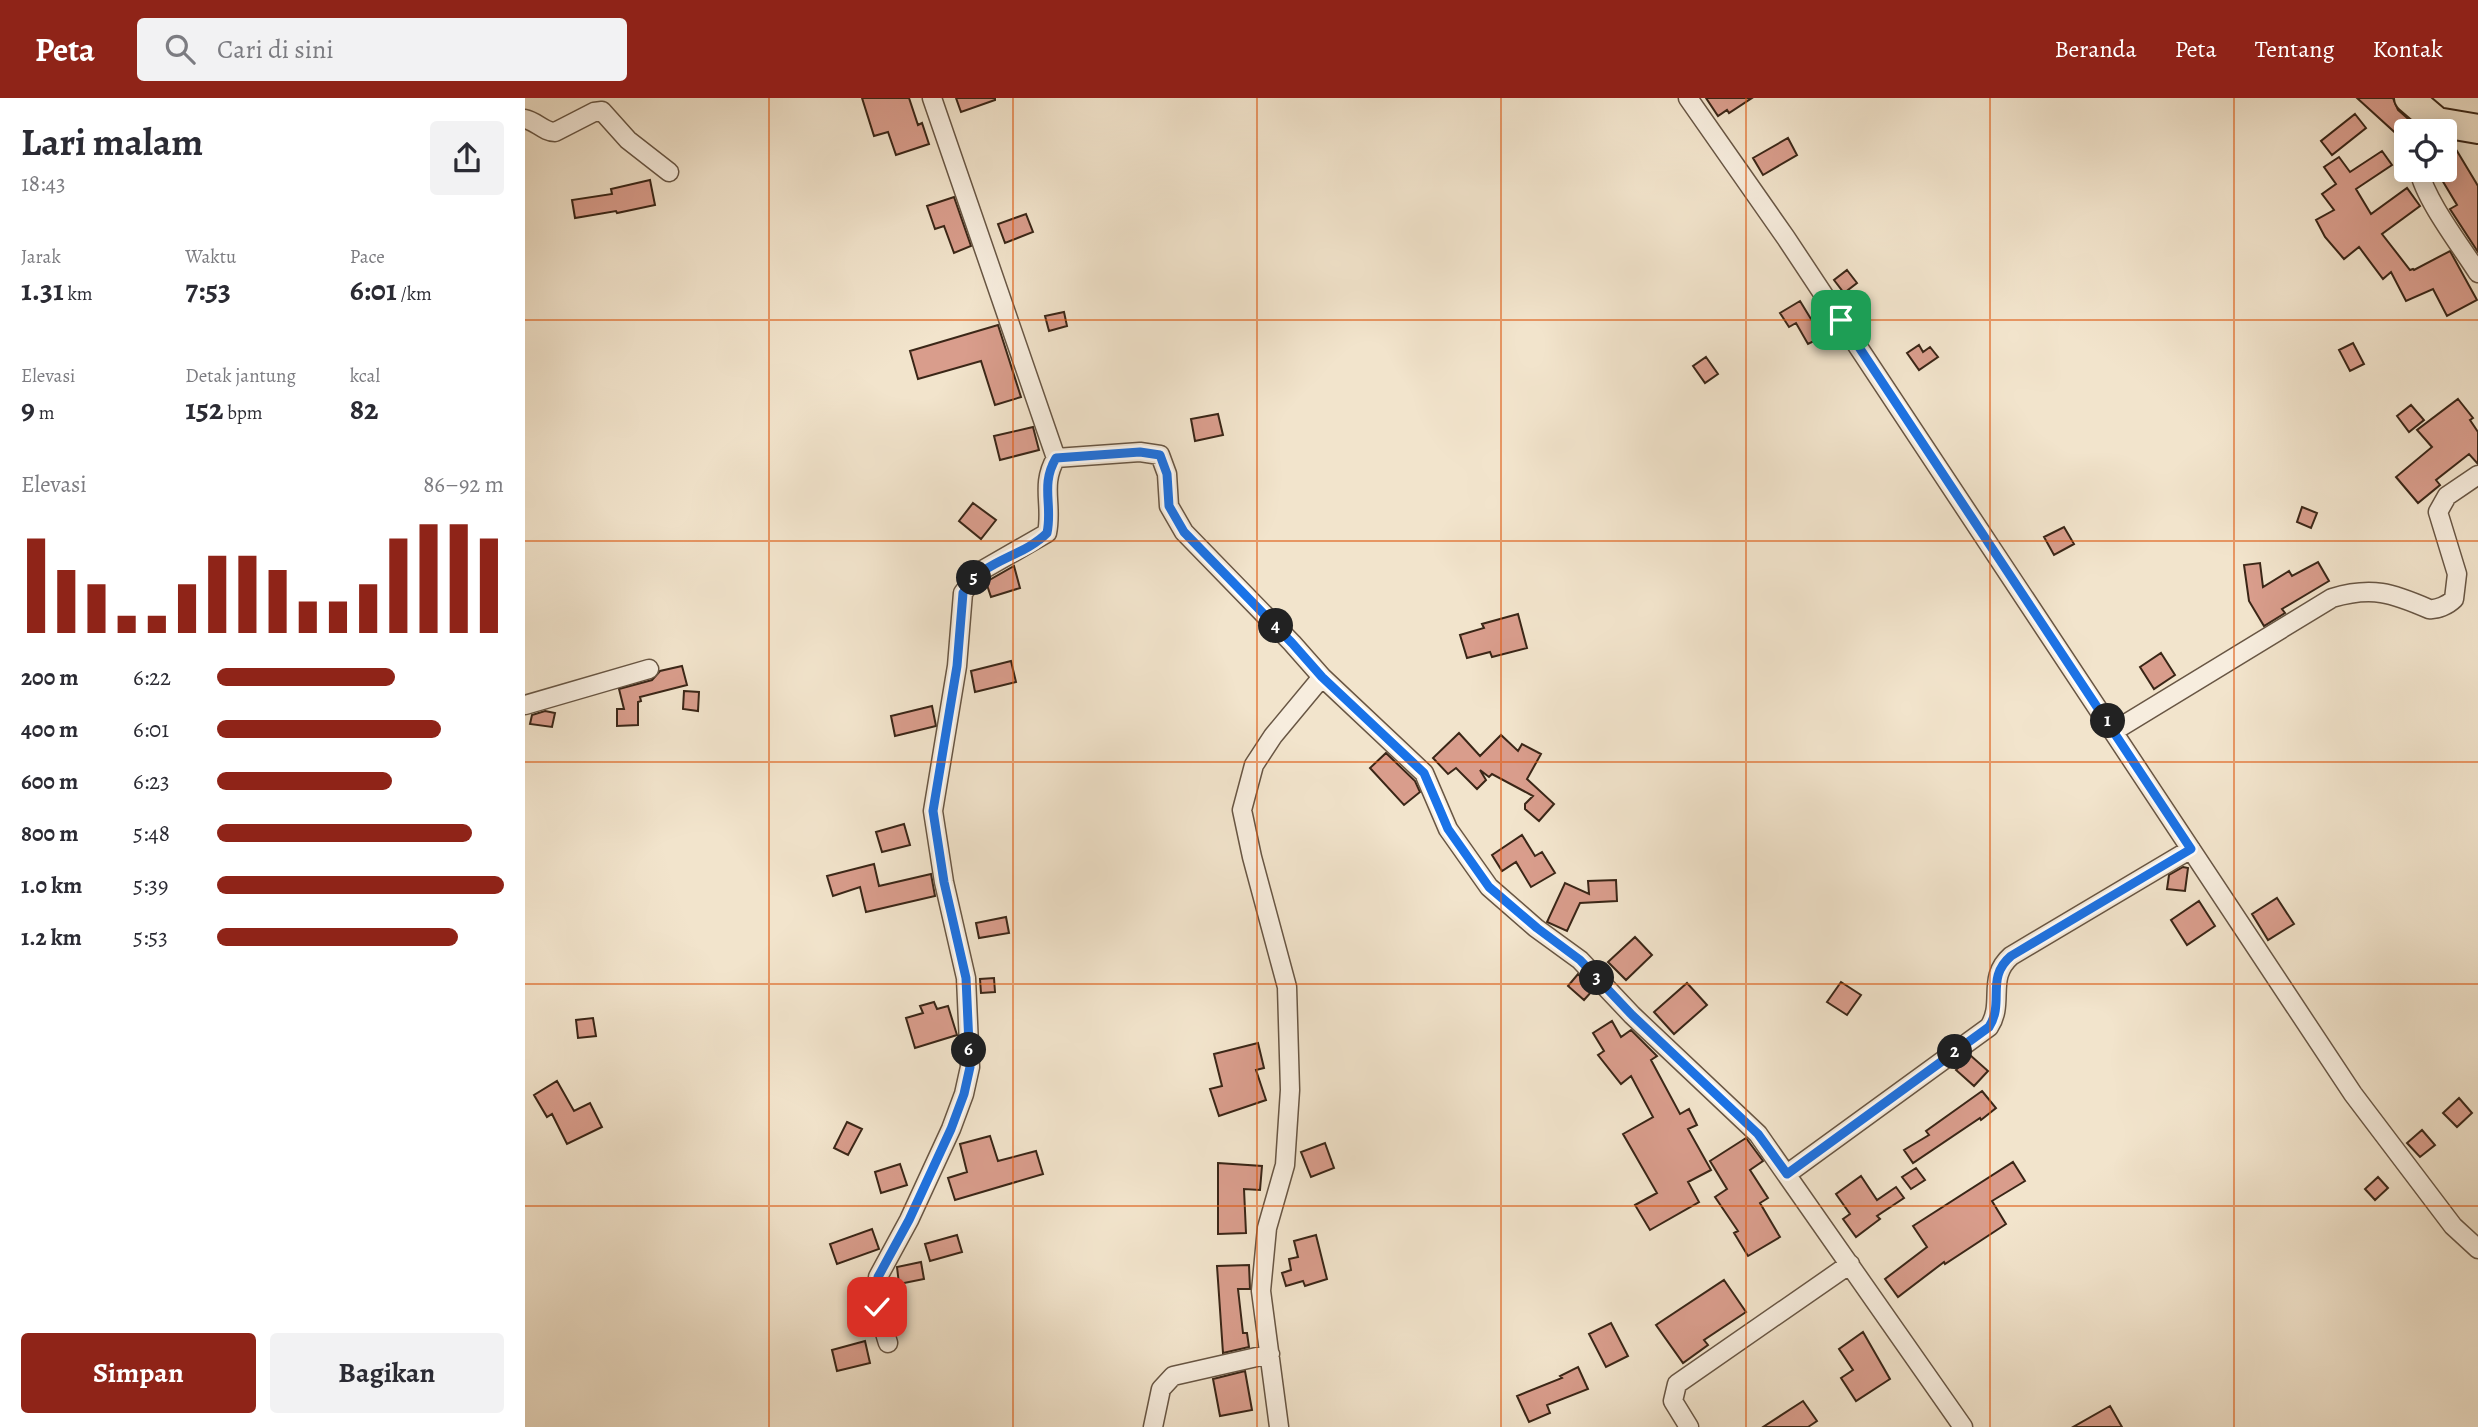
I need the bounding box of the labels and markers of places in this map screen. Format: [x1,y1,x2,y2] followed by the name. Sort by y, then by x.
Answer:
[1811,290,1871,350] pin
[957,560,991,596] pin: 5
[1259,608,1293,644] pin: 4
[2091,704,2125,738] pin: 1
[1579,960,1615,996] pin: 3
[951,1032,987,1068] pin: 6
[1937,1034,1973,1070] pin: 2
[847,1277,907,1337] pin

